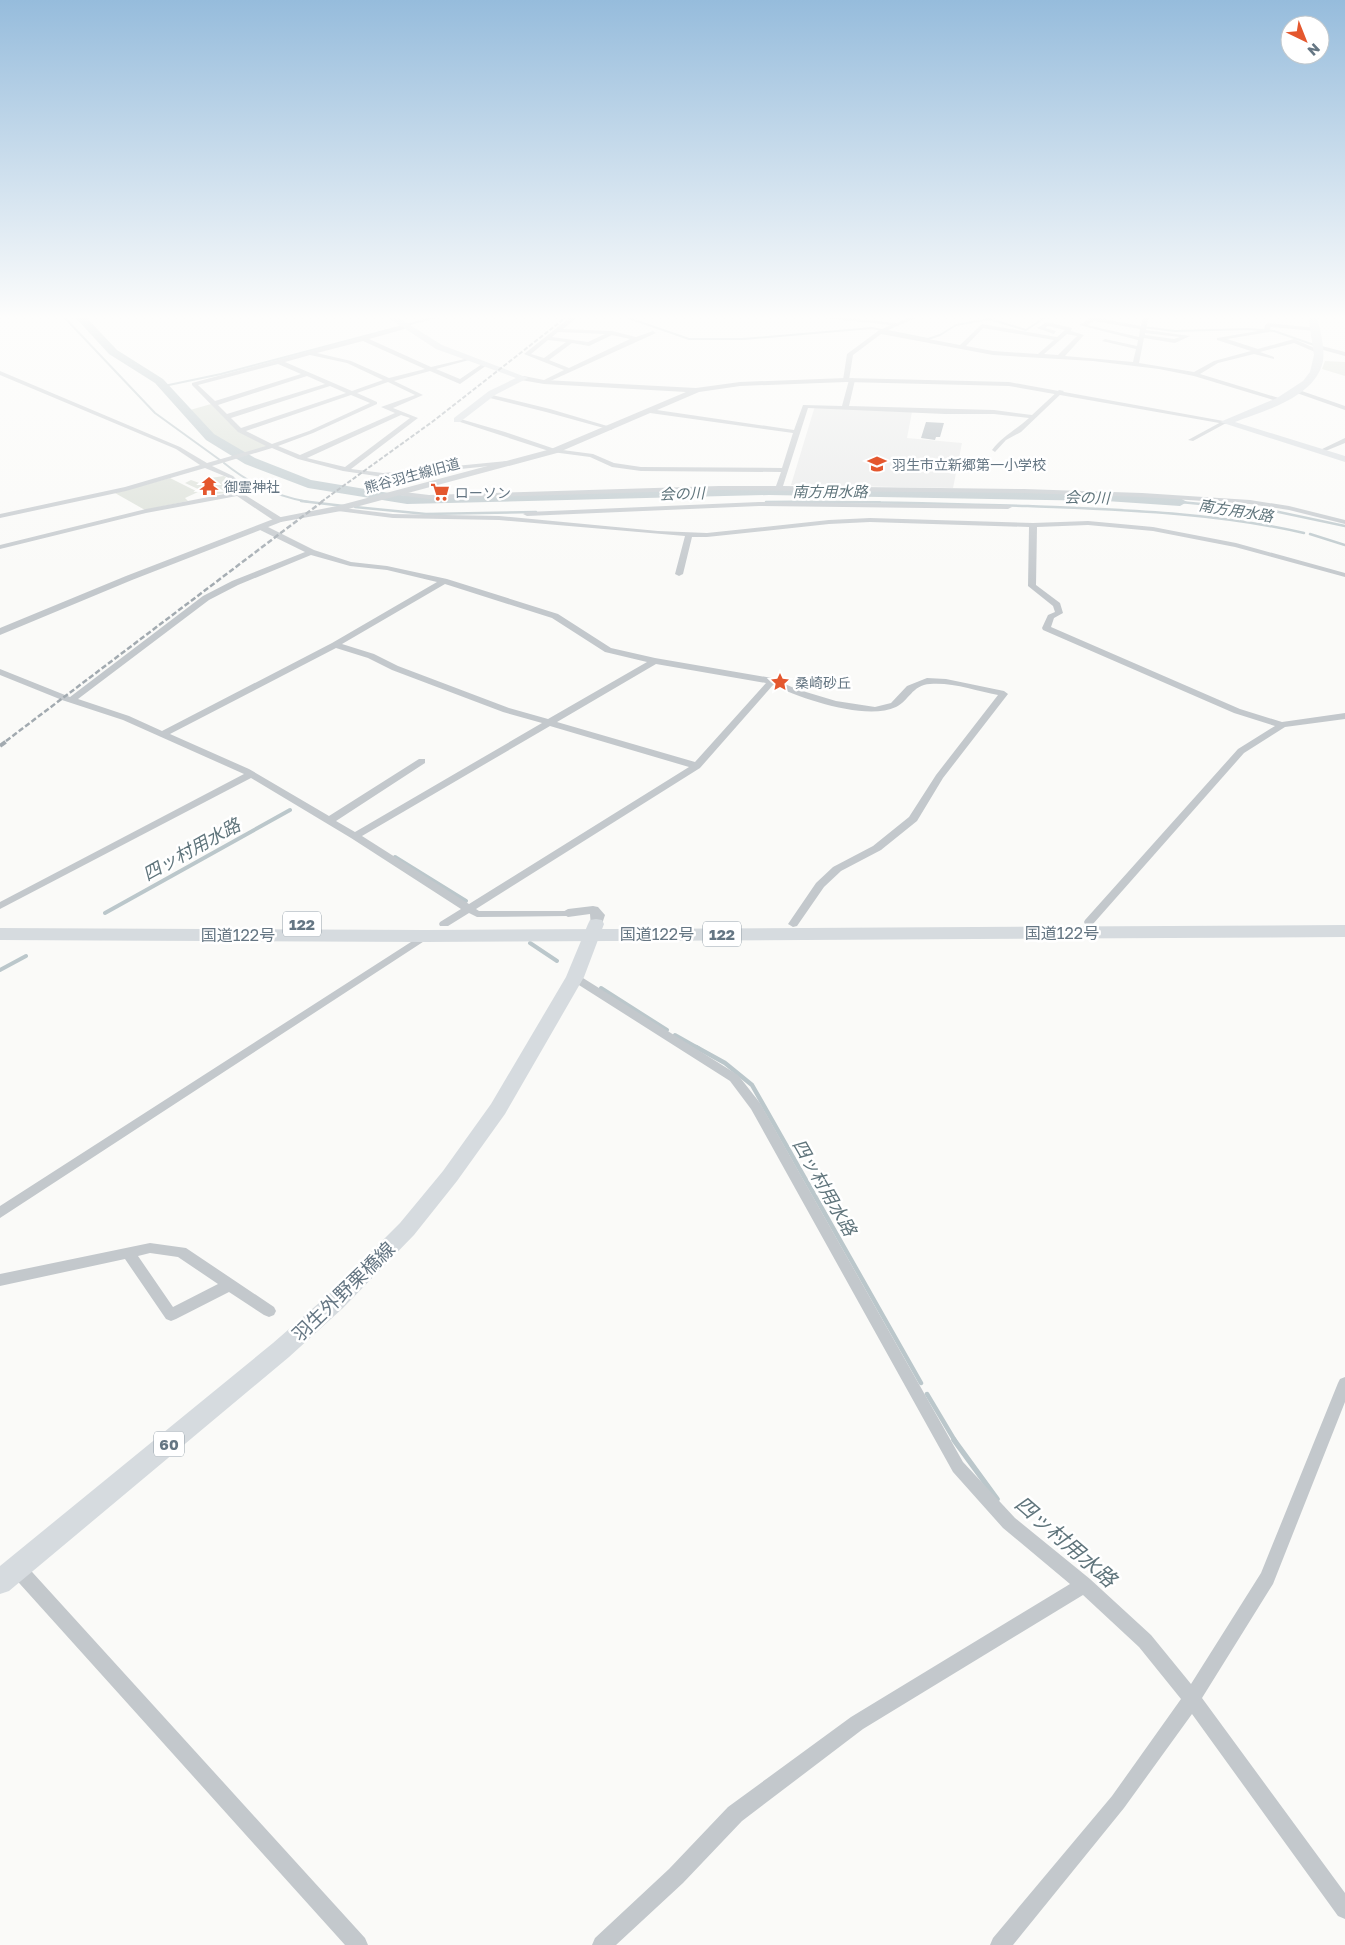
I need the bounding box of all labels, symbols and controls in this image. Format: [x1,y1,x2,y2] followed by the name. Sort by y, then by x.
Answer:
[1280,15,1330,65] north arrow
[1305,40,1324,60] text: N
[866,453,888,475] school or university icon: 羽生市立新郷第一小学校
[362,454,462,496] street label: 熊谷羽生線旧道
[892,456,1046,473] place label: 羽生市立新郷第一小学校
[198,475,220,497] temple icon: 御霊神社
[224,478,280,495] place label: 御霊神社
[429,481,451,503] supermarket icon: ローソン
[792,482,869,500] water label: 南方用水路
[659,483,707,503] water label: 会の川
[455,484,511,501] place label: ローソン
[1064,488,1112,506] water label: 会の川
[1198,495,1276,525] water label: 南方用水路
[769,671,791,693] place icon: 桑崎砂丘
[795,674,851,691] place label: 桑崎砂丘
[138,812,245,885] water label: 四ッ村用水路
[283,912,321,936] road number: 122
[703,922,741,946] road number: 122
[1025,923,1099,943] street label: 国道122号
[620,924,694,944] street label: 国道122号
[201,925,275,945] street label: 国道122号
[788,1135,863,1241] water label: 四ッ村用水路
[287,1237,399,1345] street label: 羽生外野栗橋線
[154,1432,184,1456] road number: 60
[1010,1490,1124,1593] water label: 四ッ村用水路

